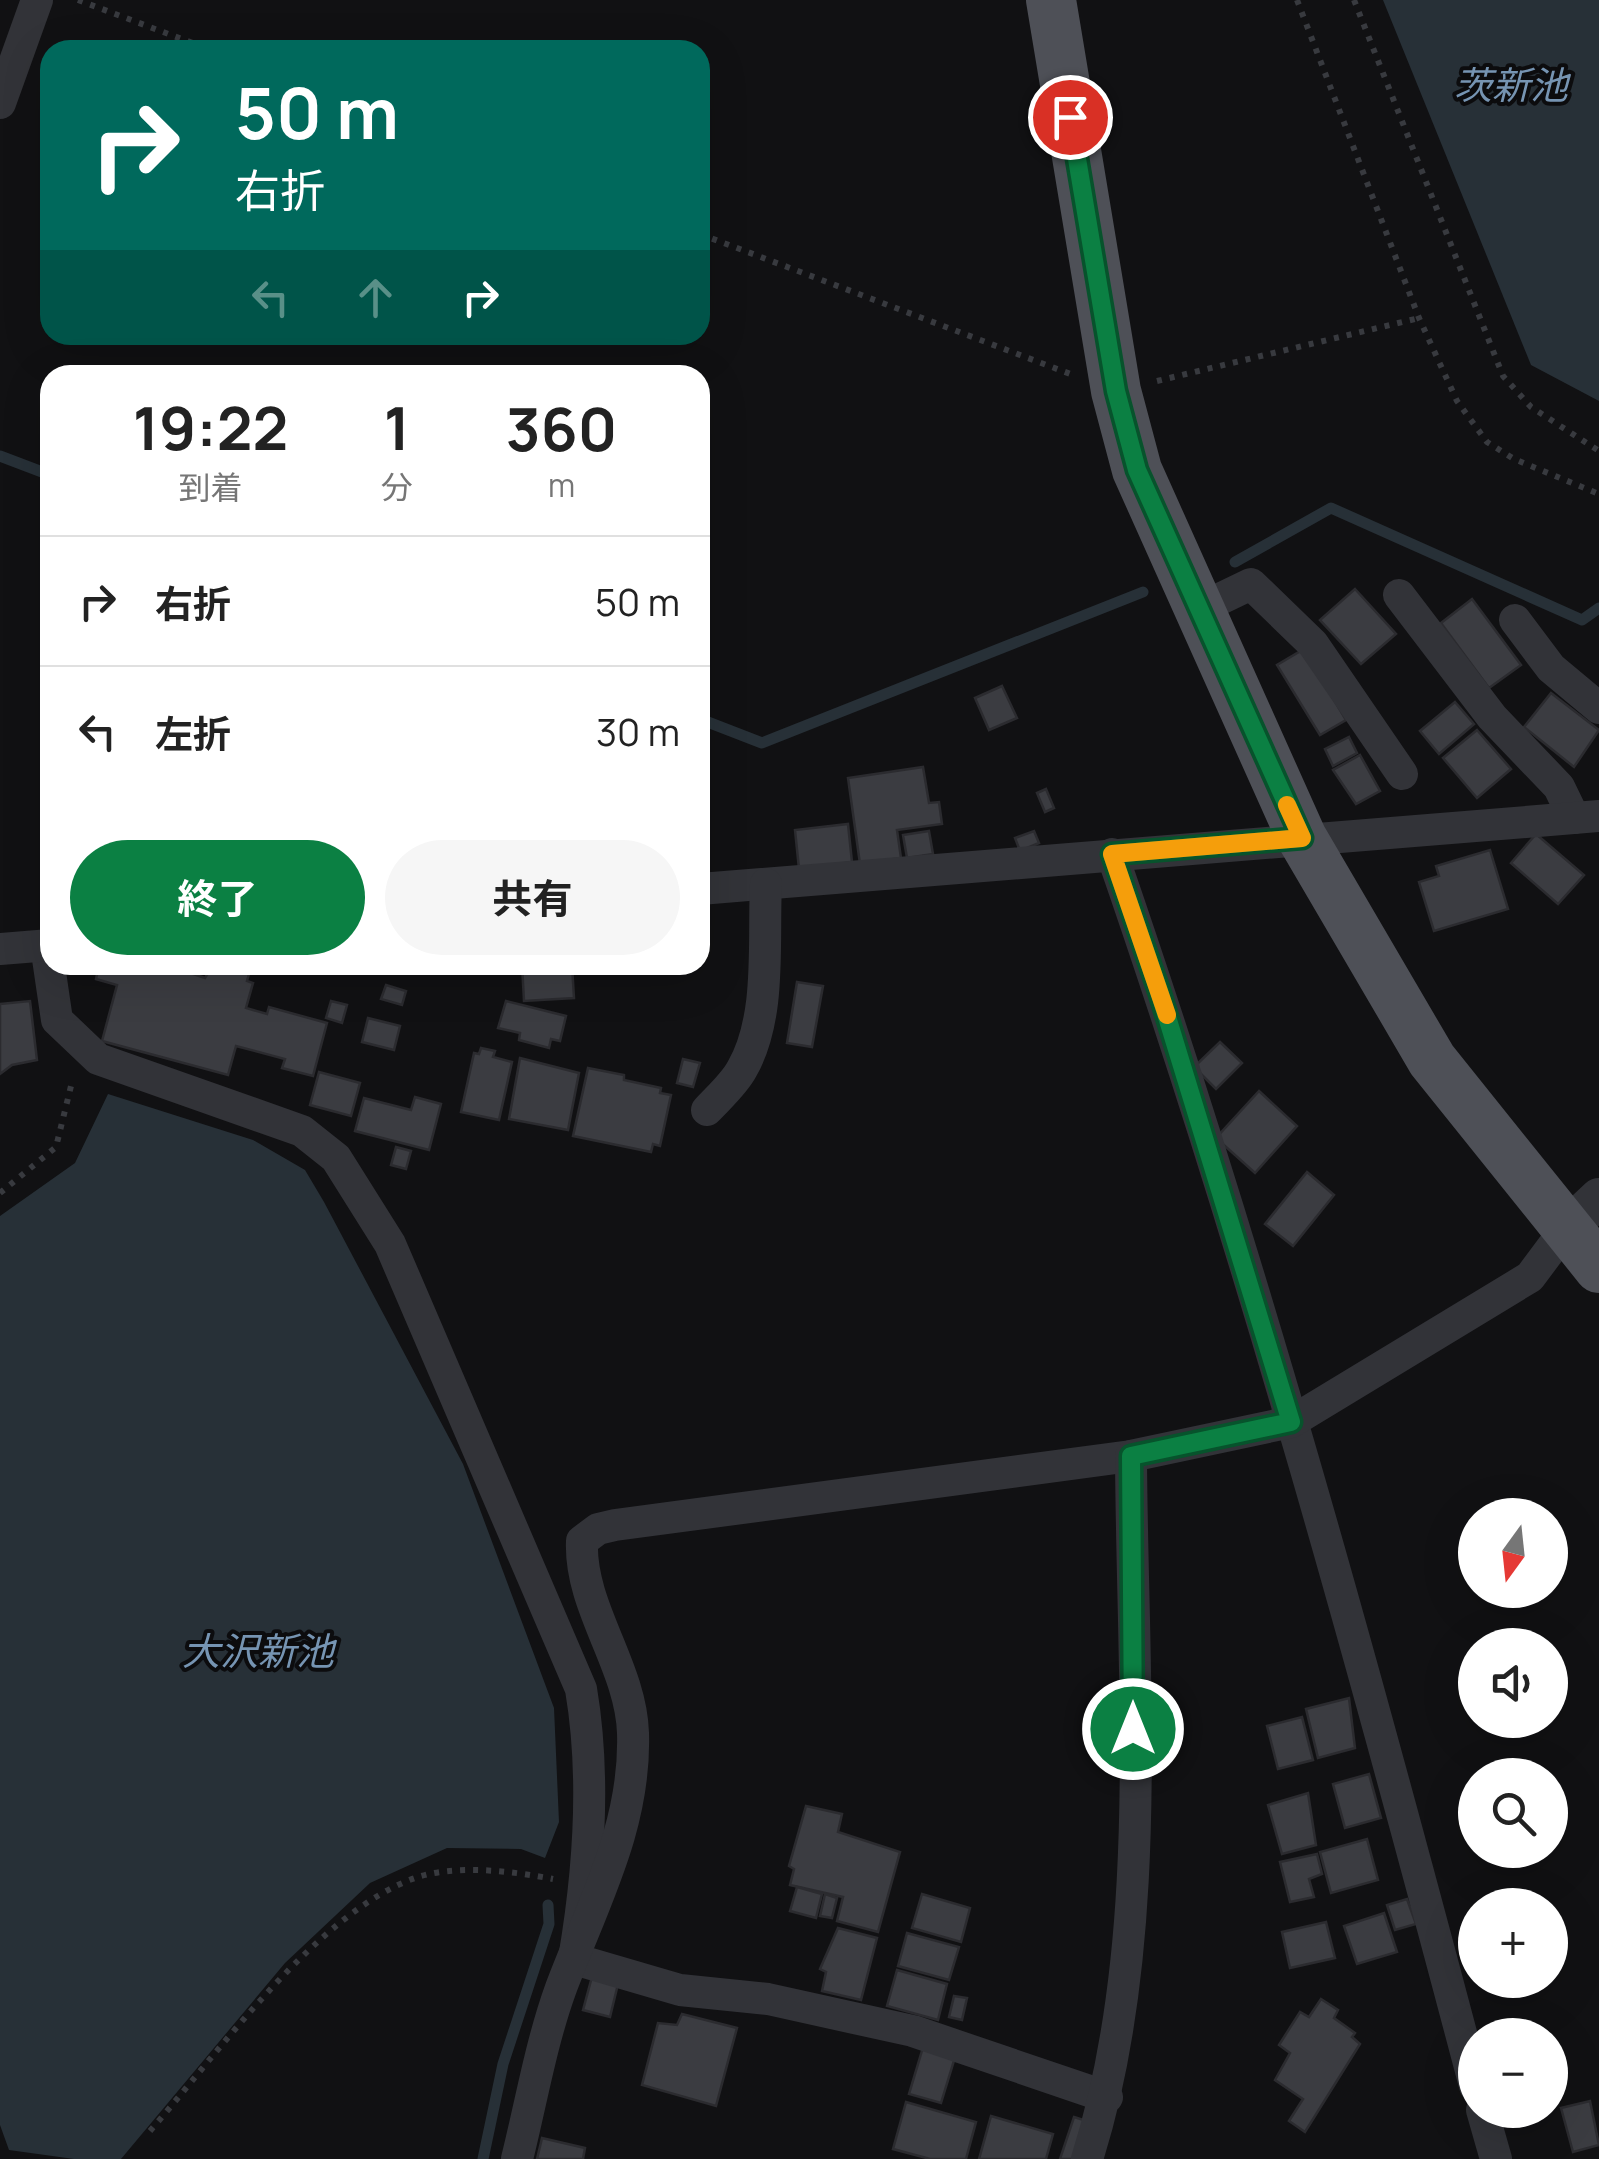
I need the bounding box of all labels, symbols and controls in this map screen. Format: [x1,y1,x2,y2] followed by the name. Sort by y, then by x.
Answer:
[1454,58,1572,110] water label: 茨新池
[235,64,399,160] text: 50 m
[1028,75,1113,160] pin
[70,80,200,210] icon: right
[1043,90,1098,145] icon: arrive
[235,159,325,221] text: 右折
[243,270,298,325] icon: left
[348,270,403,325] icon: ahead
[453,270,508,325] icon: right
[133,386,288,468] text: 19:22
[384,386,410,468] text: 1
[506,387,617,469] text: 360
[548,463,575,507] text: m
[178,465,242,509] text: 到着
[381,465,413,509] text: 分
[70,574,125,629] icon: right
[595,575,680,627] text: 50 m
[155,577,231,629] text: 右折
[70,704,125,759] icon: left
[596,705,680,757] text: 30 m
[155,707,231,759] text: 左折
[70,840,365,955] button: 終了
[385,840,680,955] button: 共有
[1458,1498,1568,1608] north arrow
[1458,1498,1568,2128] map controls
[182,1624,338,1676] water label: 大沢新池
[1458,1628,1568,1738] button: sound
[1081,1677,1185,1781] position arrow
[1458,1758,1568,1868] button: search
[1458,1888,1568,1998] button: +
[1458,2018,1568,2128] button: −

